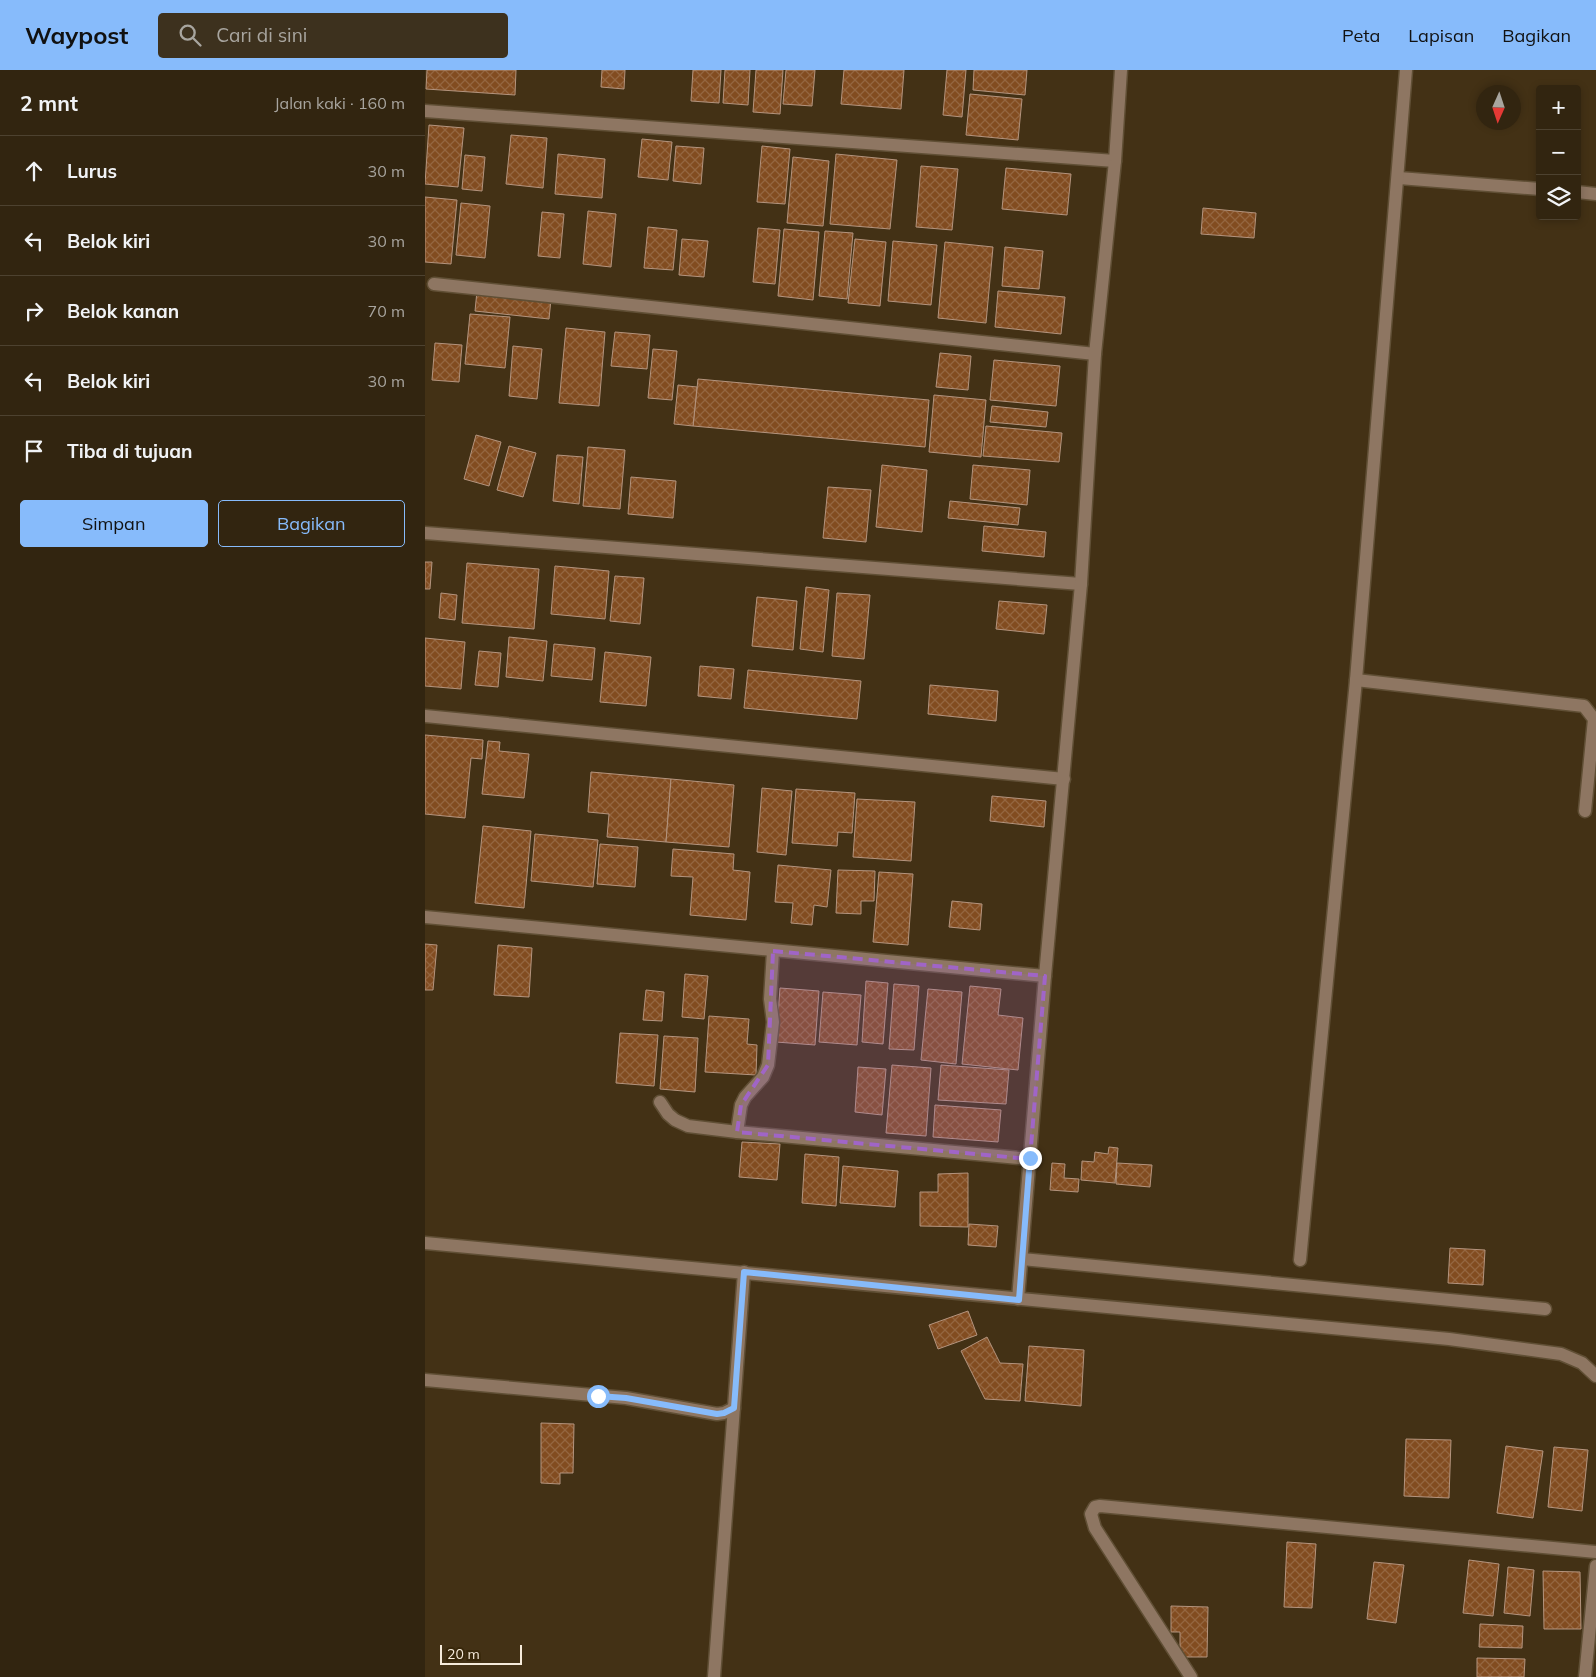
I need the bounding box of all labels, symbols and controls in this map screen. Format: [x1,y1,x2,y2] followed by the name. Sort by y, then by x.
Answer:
[158,13,508,58] search box
[25,20,128,50] text: Waypost
[176,21,204,49] icon: search
[216,23,307,47] text: Cari di sini
[1342,24,1380,47] text: Peta
[1408,24,1474,47] text: Lapisan
[1502,24,1571,47] text: Bagikan
[1476,85,1521,130] north arrow
[1536,85,1581,220] map controls
[1536,85,1581,130] button: +
[20,90,78,116] text: 2 mnt
[274,93,405,113] text: Jalan kaki · 160 m
[1536,130,1581,175] button: −
[20,157,48,185] icon: ahead
[67,159,117,183] text: Lurus
[368,161,405,181] text: 30 m
[1536,175,1581,220] button: layers
[20,227,48,255] icon: left
[67,229,150,253] text: Belok kiri
[368,231,405,251] text: 30 m
[20,297,48,325] icon: right
[67,299,179,323] text: Belok kanan
[368,301,405,321] text: 70 m
[20,367,48,395] icon: left
[67,369,150,393] text: Belok kiri
[368,371,405,391] text: 30 m
[20,437,48,465] icon: arrive
[67,439,192,463] text: Tiba di tujuan
[20,500,208,547] button: Simpan
[218,500,405,547] button: Bagikan
[1019,1147,1042,1170] route end
[587,1385,610,1408] route start
[440,1642,523,1665] scale bar
[447,1645,480,1663] text: 20 m

